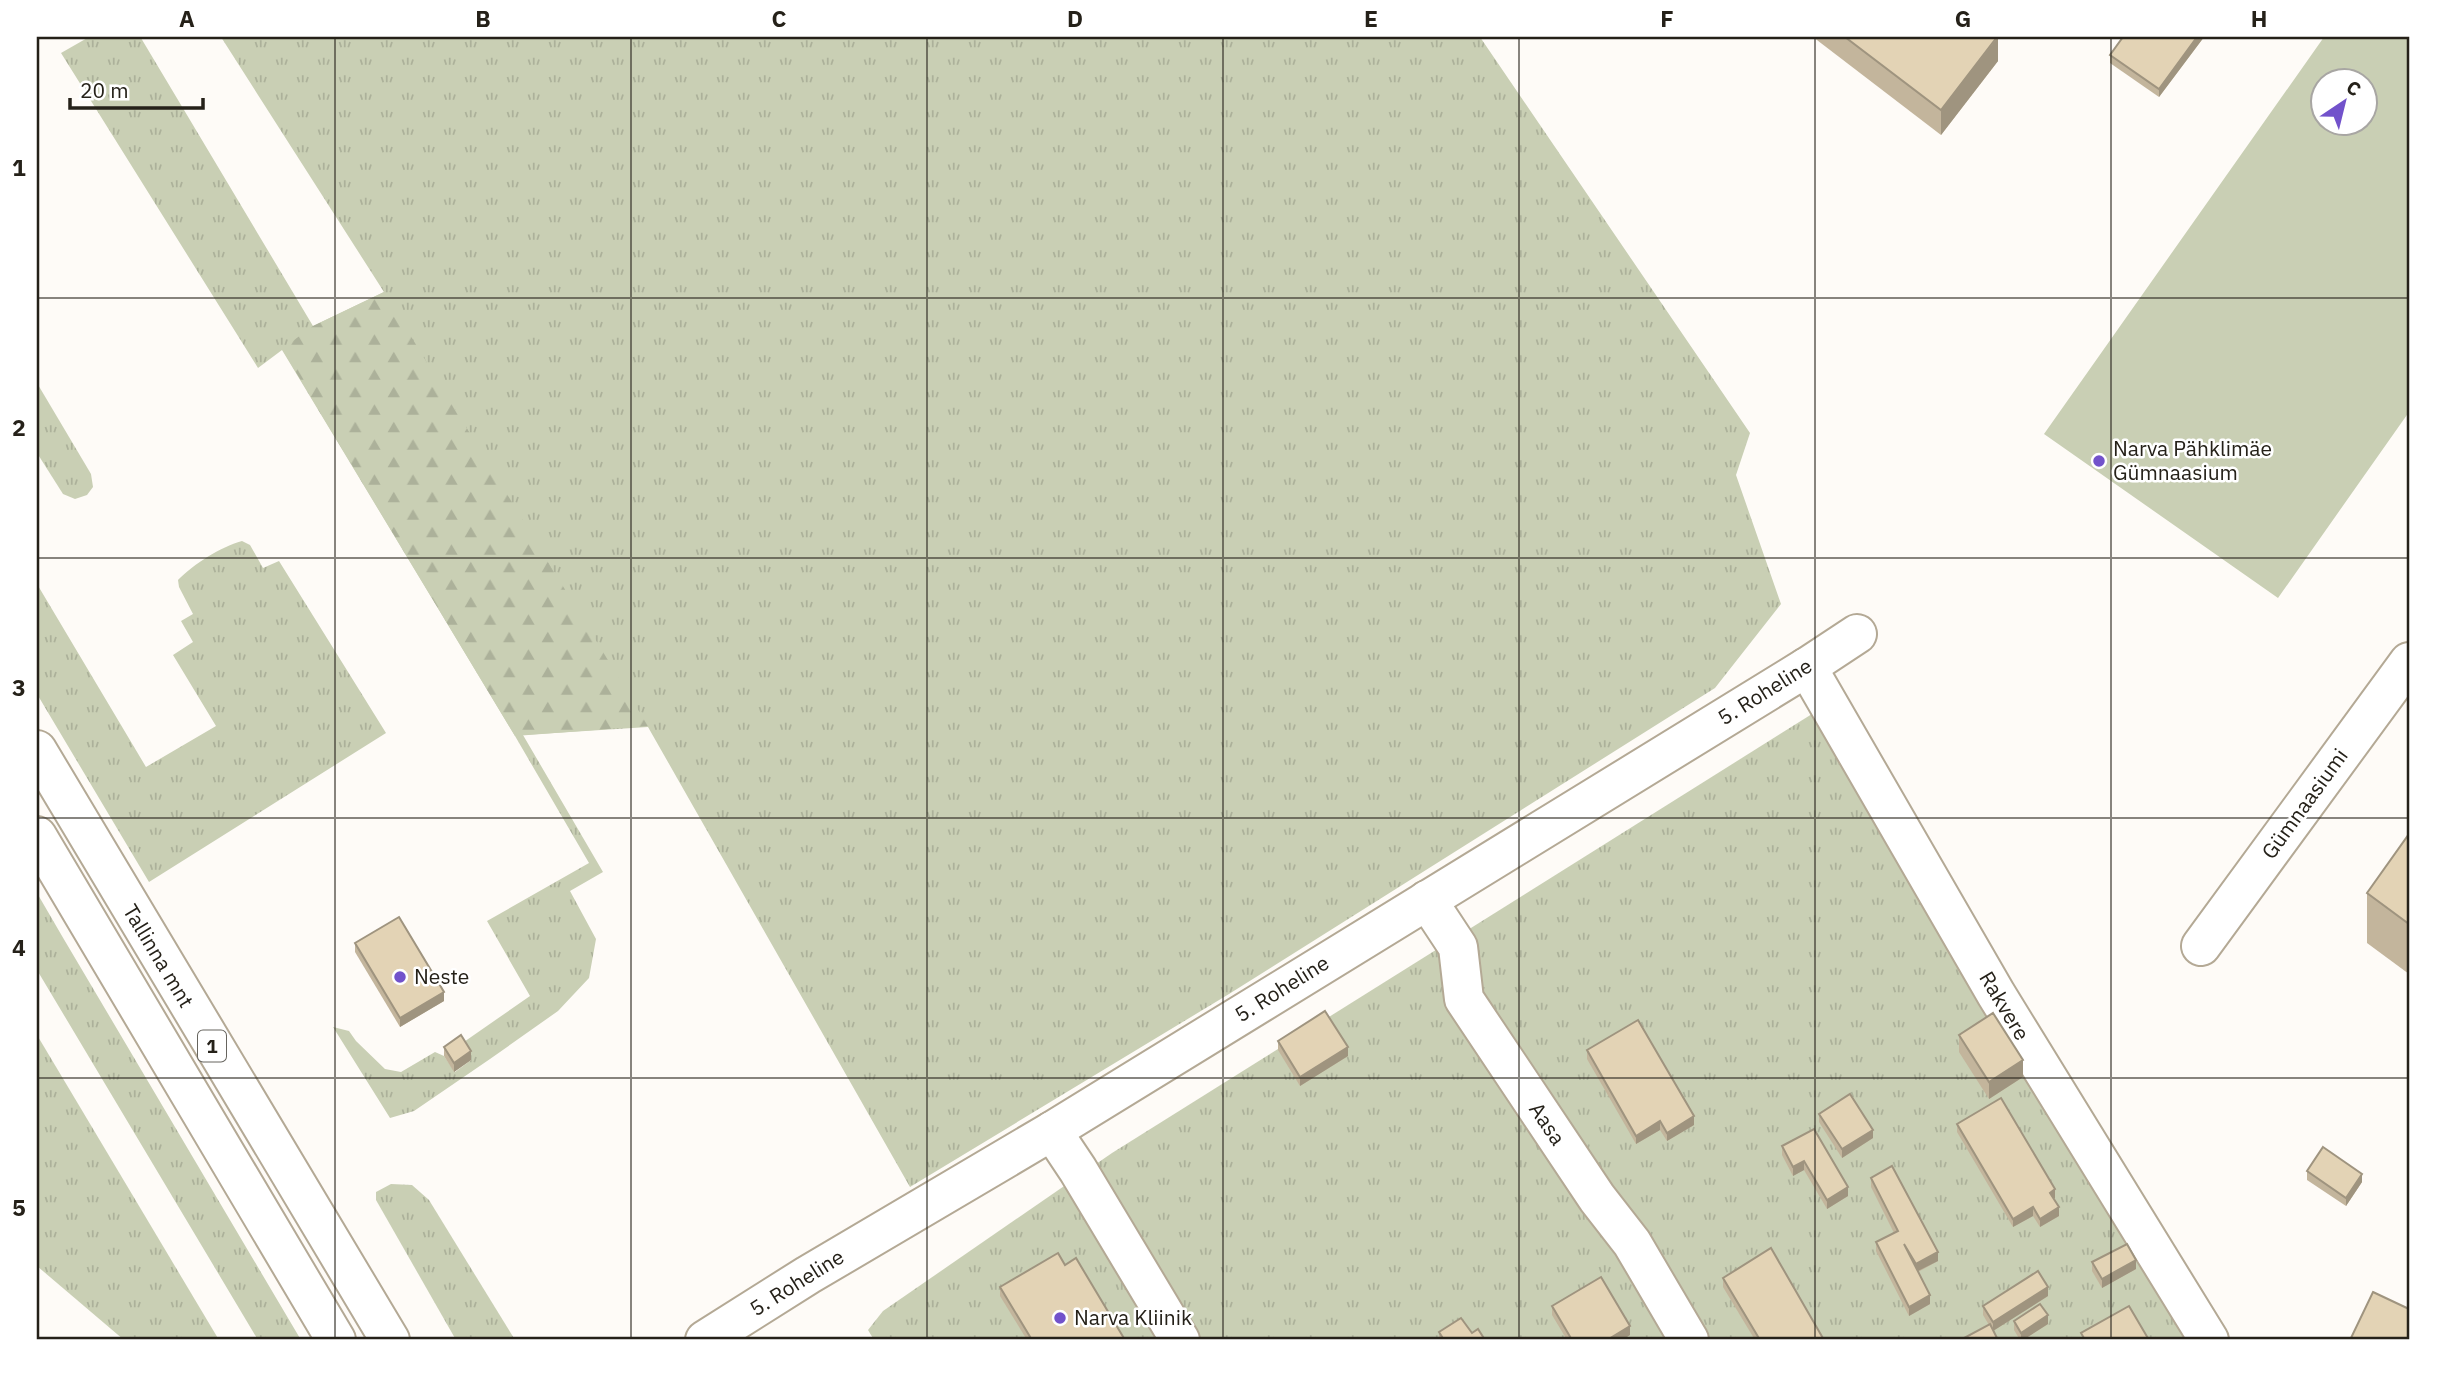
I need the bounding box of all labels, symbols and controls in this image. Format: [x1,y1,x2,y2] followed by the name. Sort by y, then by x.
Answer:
[179,3,195,33] text: A
[475,3,491,33] text: B
[772,3,787,33] text: C
[1067,3,1083,33] text: D
[1364,3,1378,33] text: E
[1660,3,1674,33] text: F
[1955,3,1971,33] text: G
[2251,3,2267,33] text: H
[70,66,203,110] scale bar
[2310,66,2380,136] north arrow
[2342,75,2366,101] text: С
[80,76,129,104] text: 20 m
[12,152,26,182] text: 1
[12,412,26,442] text: 2
[2113,434,2272,486] place label: Narva Pähklimäe Gümnaasium
[2091,453,2107,469] marker: Narva Pähklimäe Gümnaasium
[1712,651,1817,731] street label: 5. Roheline
[12,672,26,702] text: 3
[2255,743,2354,864] street label: Gümnaasiumi
[117,899,201,1012] street label: Tallinna mnt
[12,932,26,962] text: 4
[1229,948,1334,1028] street label: 5. Roheline
[414,962,469,990] place label: Neste
[1973,966,2036,1045] street label: Rakvere
[392,969,408,985] marker: Neste
[198,1030,226,1062] road number: 1
[1523,1096,1572,1150] street label: Aasa
[12,1192,26,1222] text: 5
[744,1242,849,1322] street label: 5. Roheline
[1074,1303,1192,1331] place label: Narva Kliinik
[1052,1310,1068,1326] marker: Narva Kliinik

